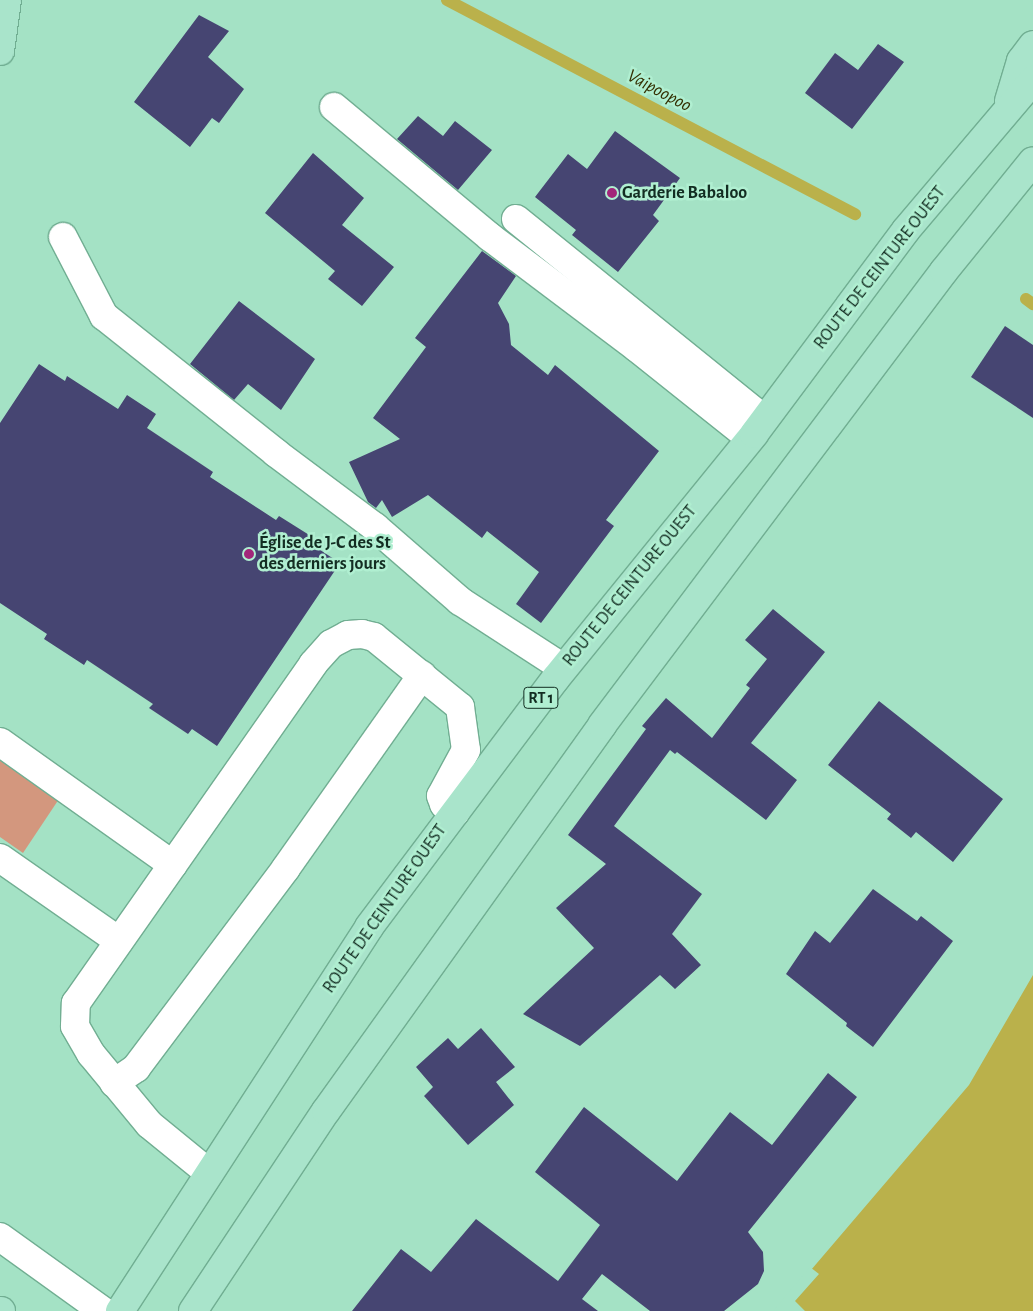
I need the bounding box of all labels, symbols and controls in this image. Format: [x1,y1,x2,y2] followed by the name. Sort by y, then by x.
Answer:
[623,65,695,117] water label: Vaipoopoo
[622,182,747,204] place label: Garderie Babaloo
[810,182,950,354] street label: ROUTE DE CEINTURE OUEST
[606,187,618,199] marker: Garderie Babaloo
[558,501,702,671] street label: ROUTE DE CEINTURE OUEST
[259,533,391,576] place label: Église de J-C des St des derniers jours
[243,548,255,560] marker: Église de J-C des St des derniers jours
[522,684,560,711] road number: RT 1
[318,820,452,998] street label: ROUTE DE CEINTURE OUEST

